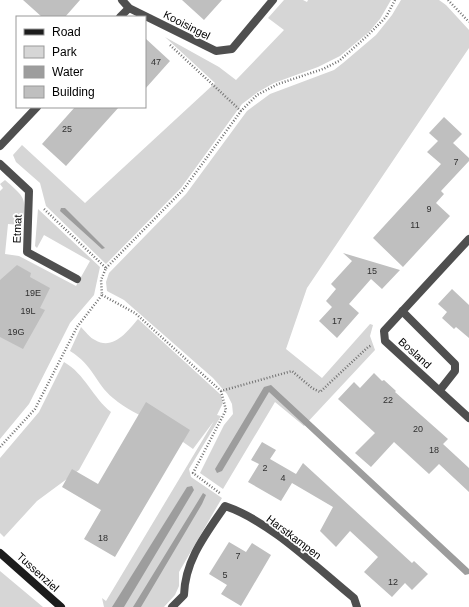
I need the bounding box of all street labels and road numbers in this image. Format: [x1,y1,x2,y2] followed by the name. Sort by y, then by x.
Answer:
[162,8,212,42] street label: Kooisingel
[11,214,23,244] street label: Etmat
[396,335,434,371] street label: Bosland
[264,513,324,561] street label: Harstkampen
[15,550,61,594] street label: Tussenziel

